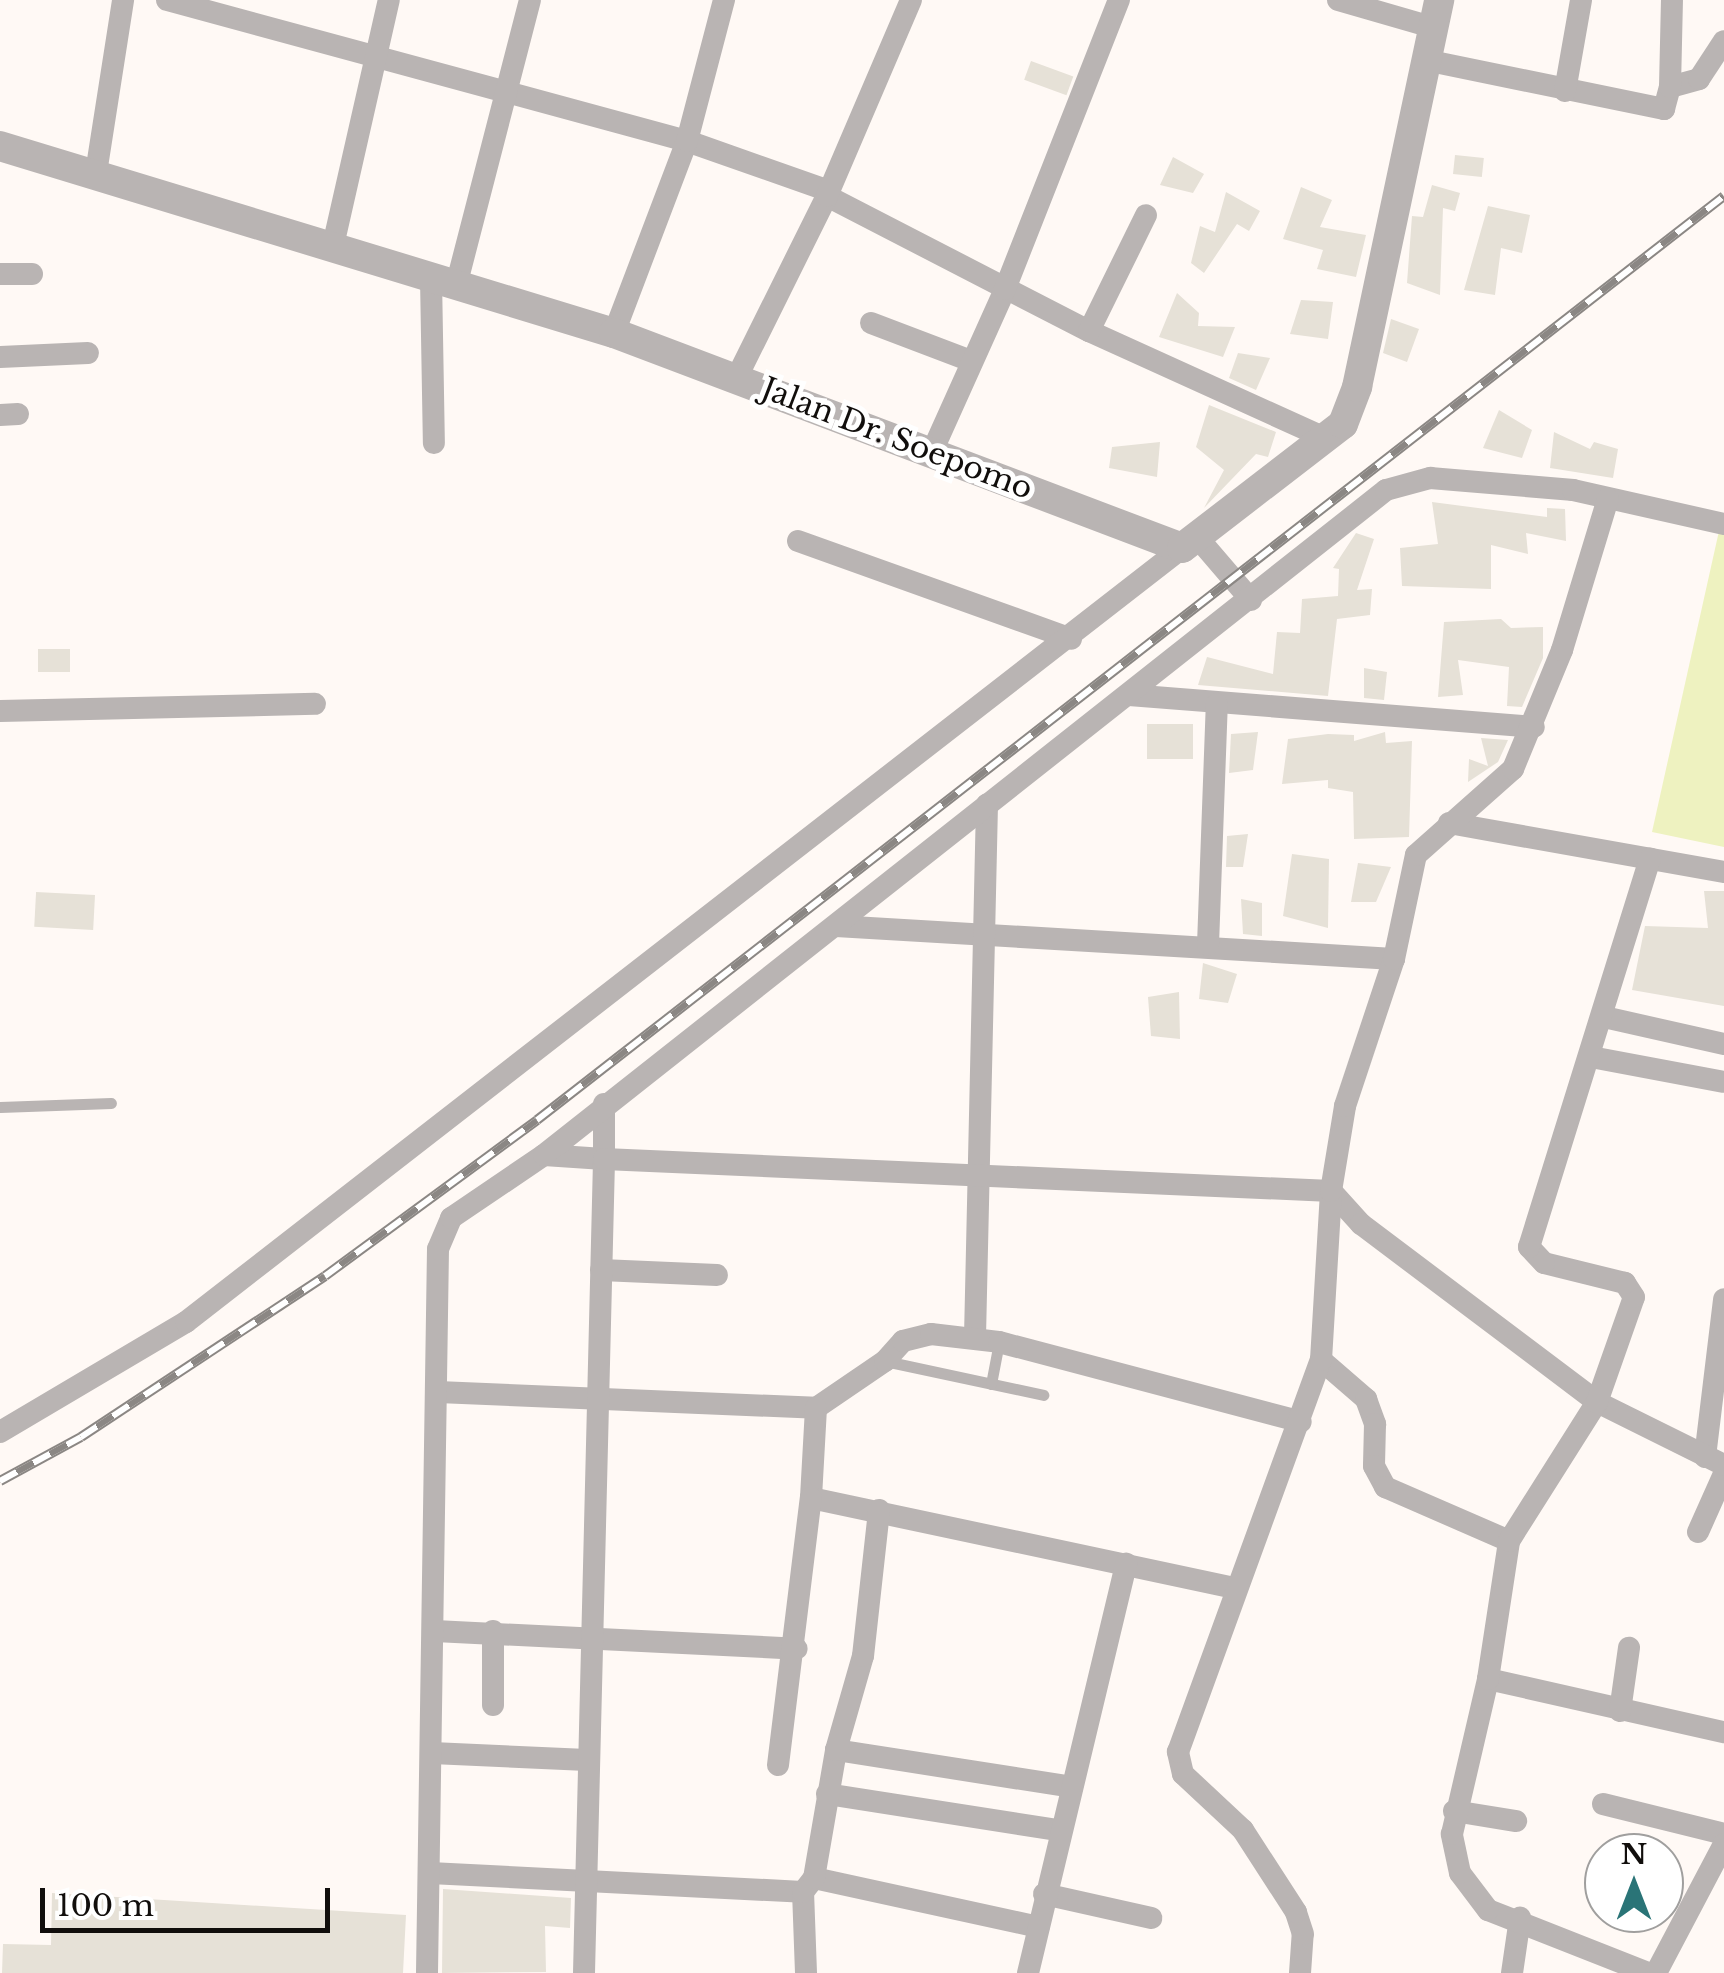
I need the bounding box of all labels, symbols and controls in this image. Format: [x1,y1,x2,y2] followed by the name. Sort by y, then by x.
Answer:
[756,371,1038,507] street label: Jalan Dr. Soepomo
[1584,1833,1684,1933] north arrow
[1621,1837,1647,1872] text: N
[45,1868,335,1930] scale bar
[57,1887,154,1924] text: 100 m

